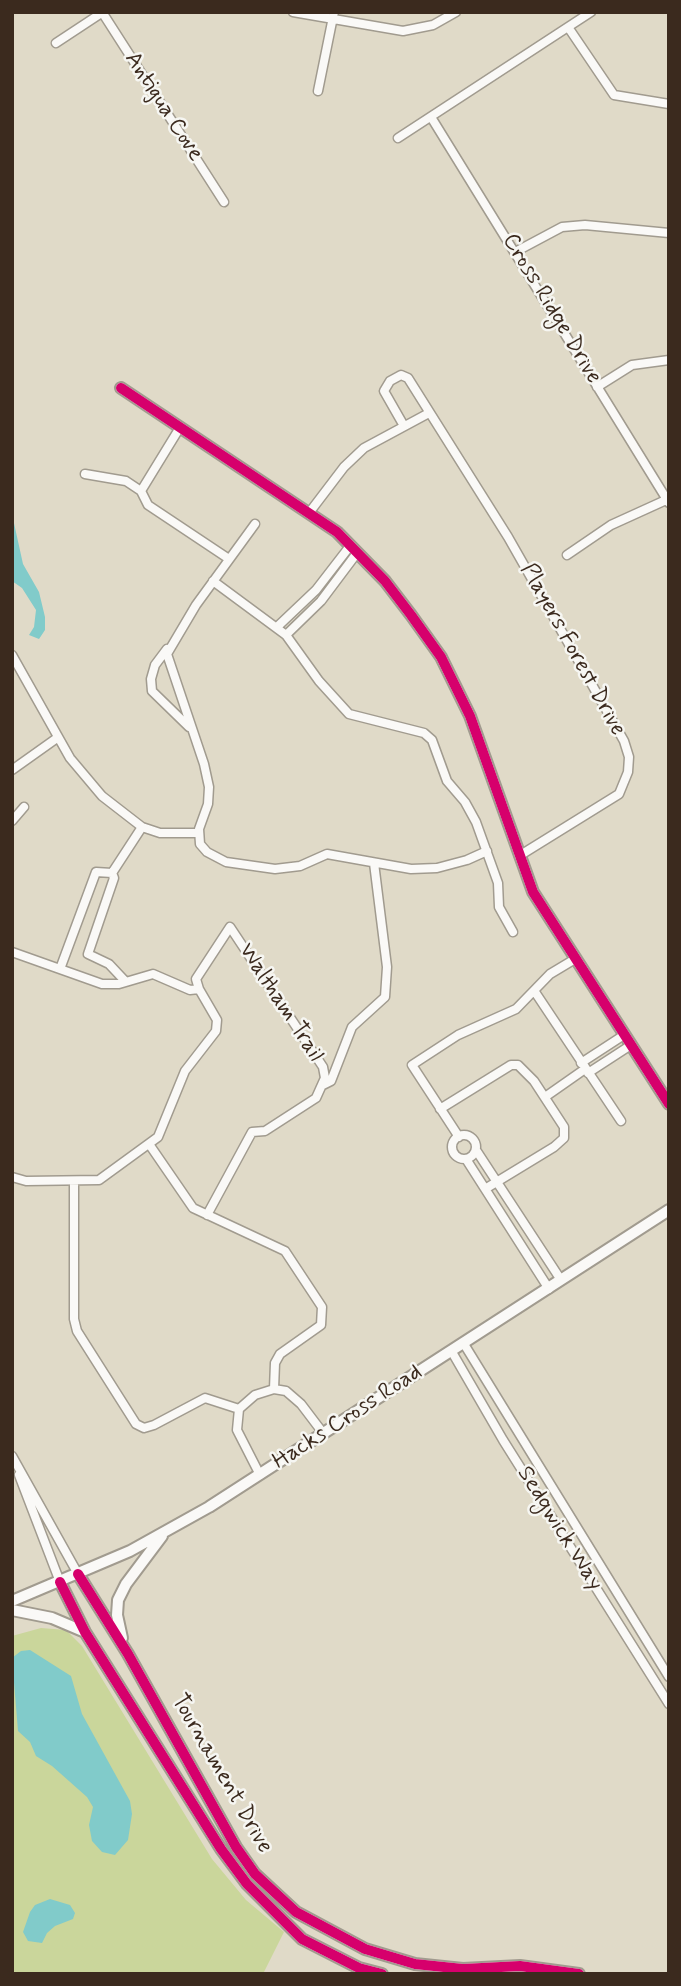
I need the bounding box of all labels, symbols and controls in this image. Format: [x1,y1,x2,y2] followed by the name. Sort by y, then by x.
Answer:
[117,47,209,167] street label: Antigua Cove
[495,229,607,389] street label: Cross Ridge Drive
[513,559,631,741] street label: Players Forest Drive
[231,939,329,1067] street label: Waltham Trail
[268,1359,428,1477] street label: Hacks Cross Road
[510,1462,608,1596] street label: Sedgwick Way
[164,1689,278,1859] street label: Tournament Drive

